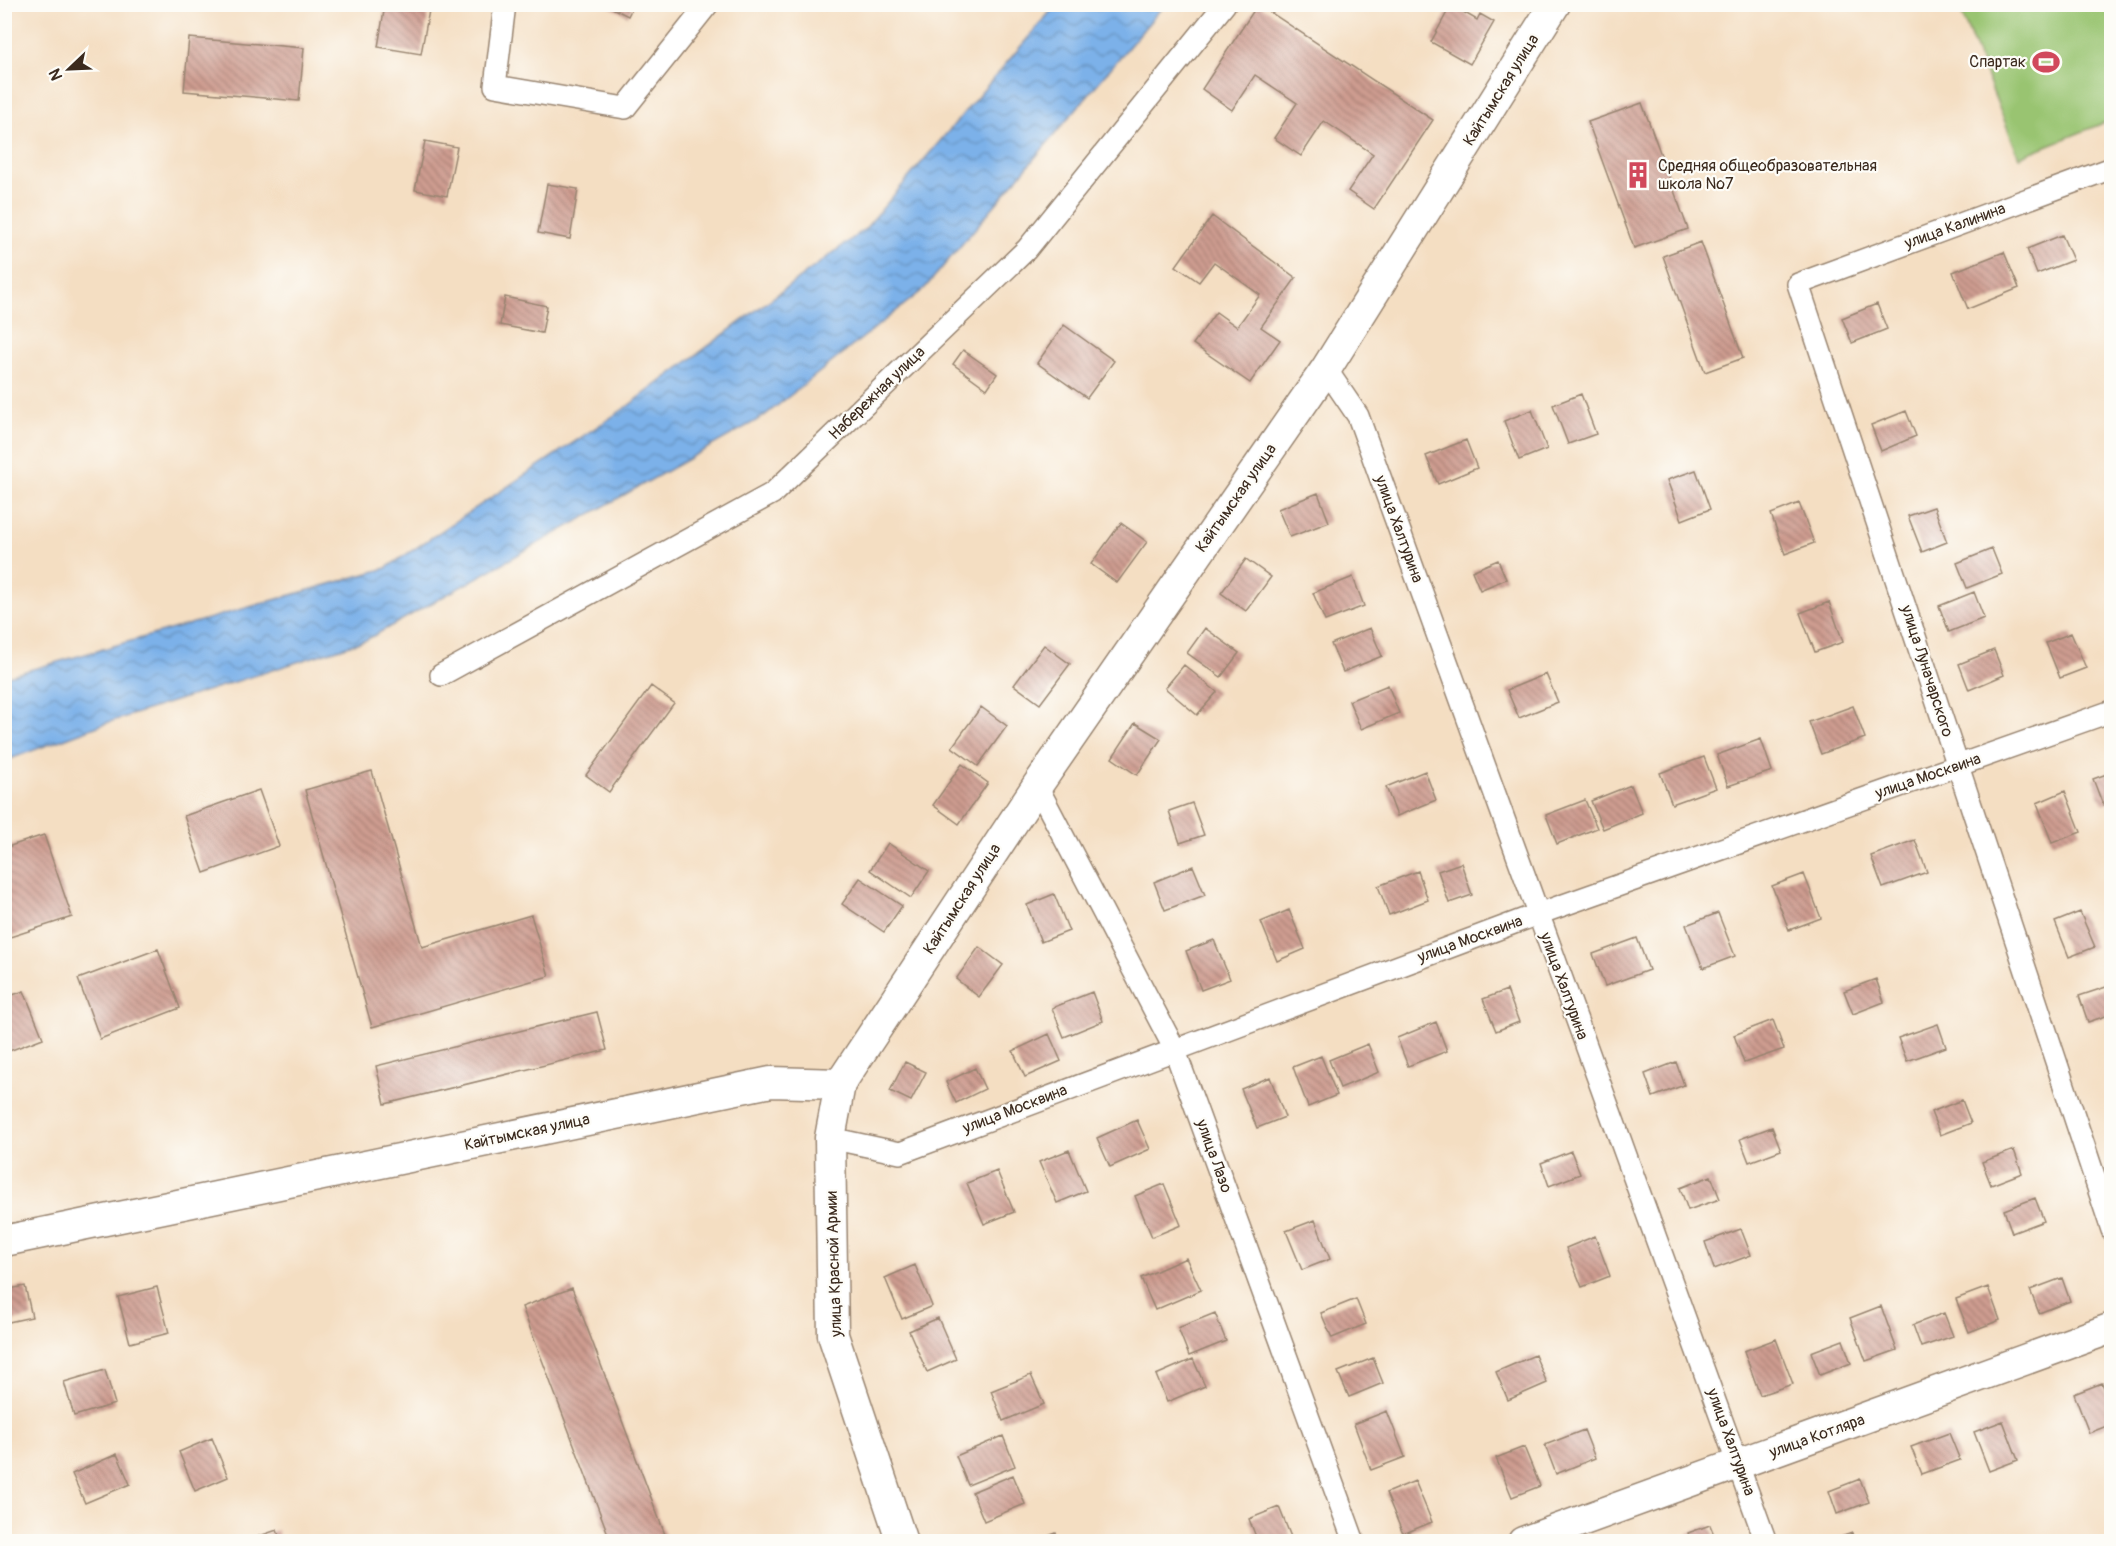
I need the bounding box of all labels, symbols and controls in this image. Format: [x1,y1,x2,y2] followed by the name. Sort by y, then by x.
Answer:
[1459,30,1543,150] street label: Кайтымская улица
[39,39,99,99] north arrow
[2031,47,2061,77] sports icon: Спартак
[1969,52,2026,72] place label: Спартак
[45,65,67,83] text: N
[1658,156,1877,194] place label: Средняя общеобразовательная школа №7
[1623,160,1653,190] building icon: Средняя общеобразовательная школа №7
[1901,198,2008,254] street label: улица Калинина
[825,342,929,444] street label: Набережная улица
[1191,440,1281,556] street label: Кайтымская улица
[1370,472,1428,585] street label: улица Халтурина
[1896,602,1958,740] street label: улица Луначарского
[1872,749,1983,804] street label: улица Москвина
[919,840,1005,958] street label: Кайтымская улица
[1414,911,1525,968] street label: улица Москвина
[1535,929,1593,1042] street label: улица Халтурина
[959,1080,1070,1138] street label: улица Москвина
[462,1109,592,1155] street label: Кайтымская улица
[1191,1116,1237,1196] street label: улица Лазо
[821,1191,847,1338] street label: улица Красной Армии
[1702,1385,1760,1498] street label: улица Халтурина
[1766,1409,1867,1463] street label: улица Котляра

